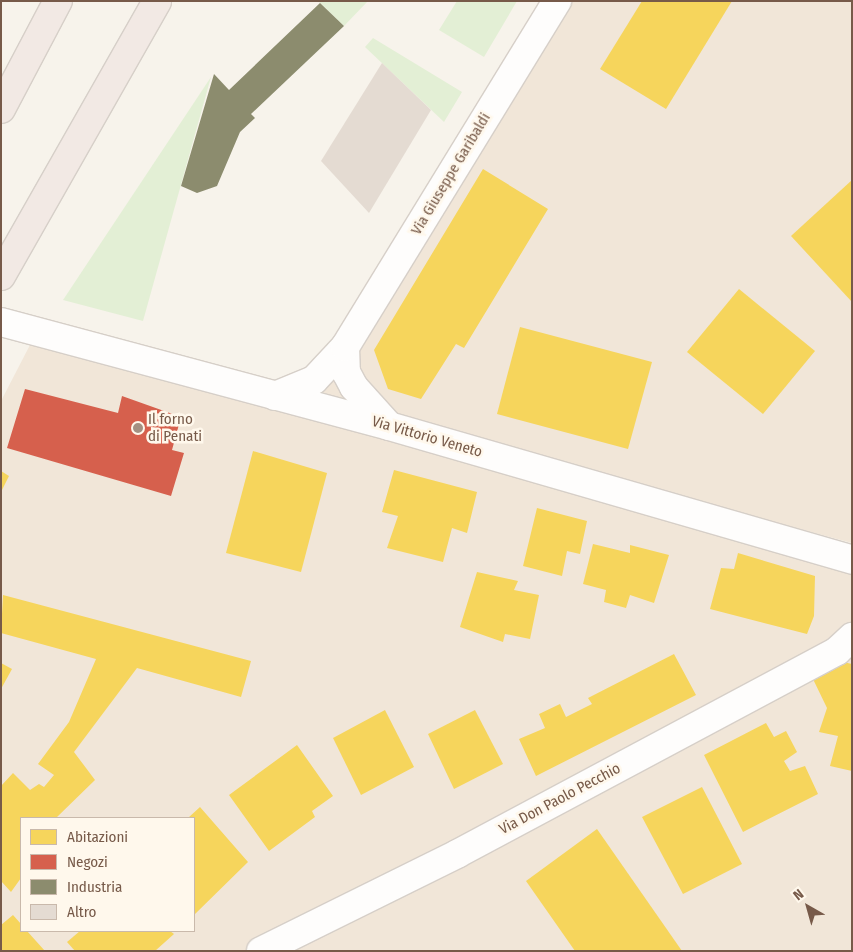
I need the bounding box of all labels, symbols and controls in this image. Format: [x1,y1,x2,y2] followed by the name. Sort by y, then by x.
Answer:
[408,110,494,238] street label: Via Giuseppe Garibaldi
[148,410,202,445] place label: Il forno di Penati
[370,413,484,461] street label: Via Vittorio Veneto
[132,422,144,434] marker: Il forno di Penati
[496,759,624,839] street label: Via Don Paolo Pecchio
[20,817,195,932] legend
[67,828,128,846] text: Abitazioni
[67,853,108,871] text: Negozi
[67,878,122,896] text: Industria
[783,882,833,932] north arrow
[790,886,807,904] text: N
[67,903,96,921] text: Altro

